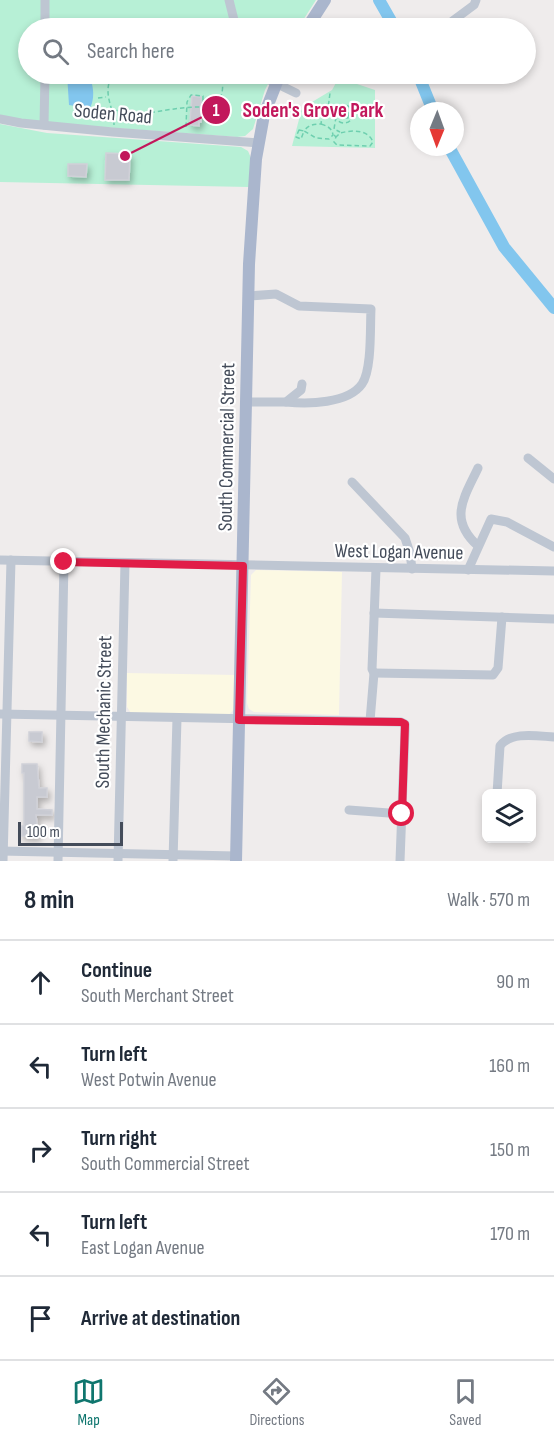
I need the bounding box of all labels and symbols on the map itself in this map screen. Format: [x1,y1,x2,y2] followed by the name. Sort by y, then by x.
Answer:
[201,90,396,129] callout: Soden's Grove Park
[242,98,384,123] text: Soden's Grove Park
[73,99,153,129] street label: Soden Road
[212,100,220,121] text: 1
[410,102,464,156] north arrow
[214,363,240,531] street label: South Commercial Street
[334,539,464,565] street label: West Logan Avenue
[50,548,76,574] route end
[91,635,117,789] street label: South Mechanic Street
[388,800,414,826] route start
[18,819,123,846] scale bar

